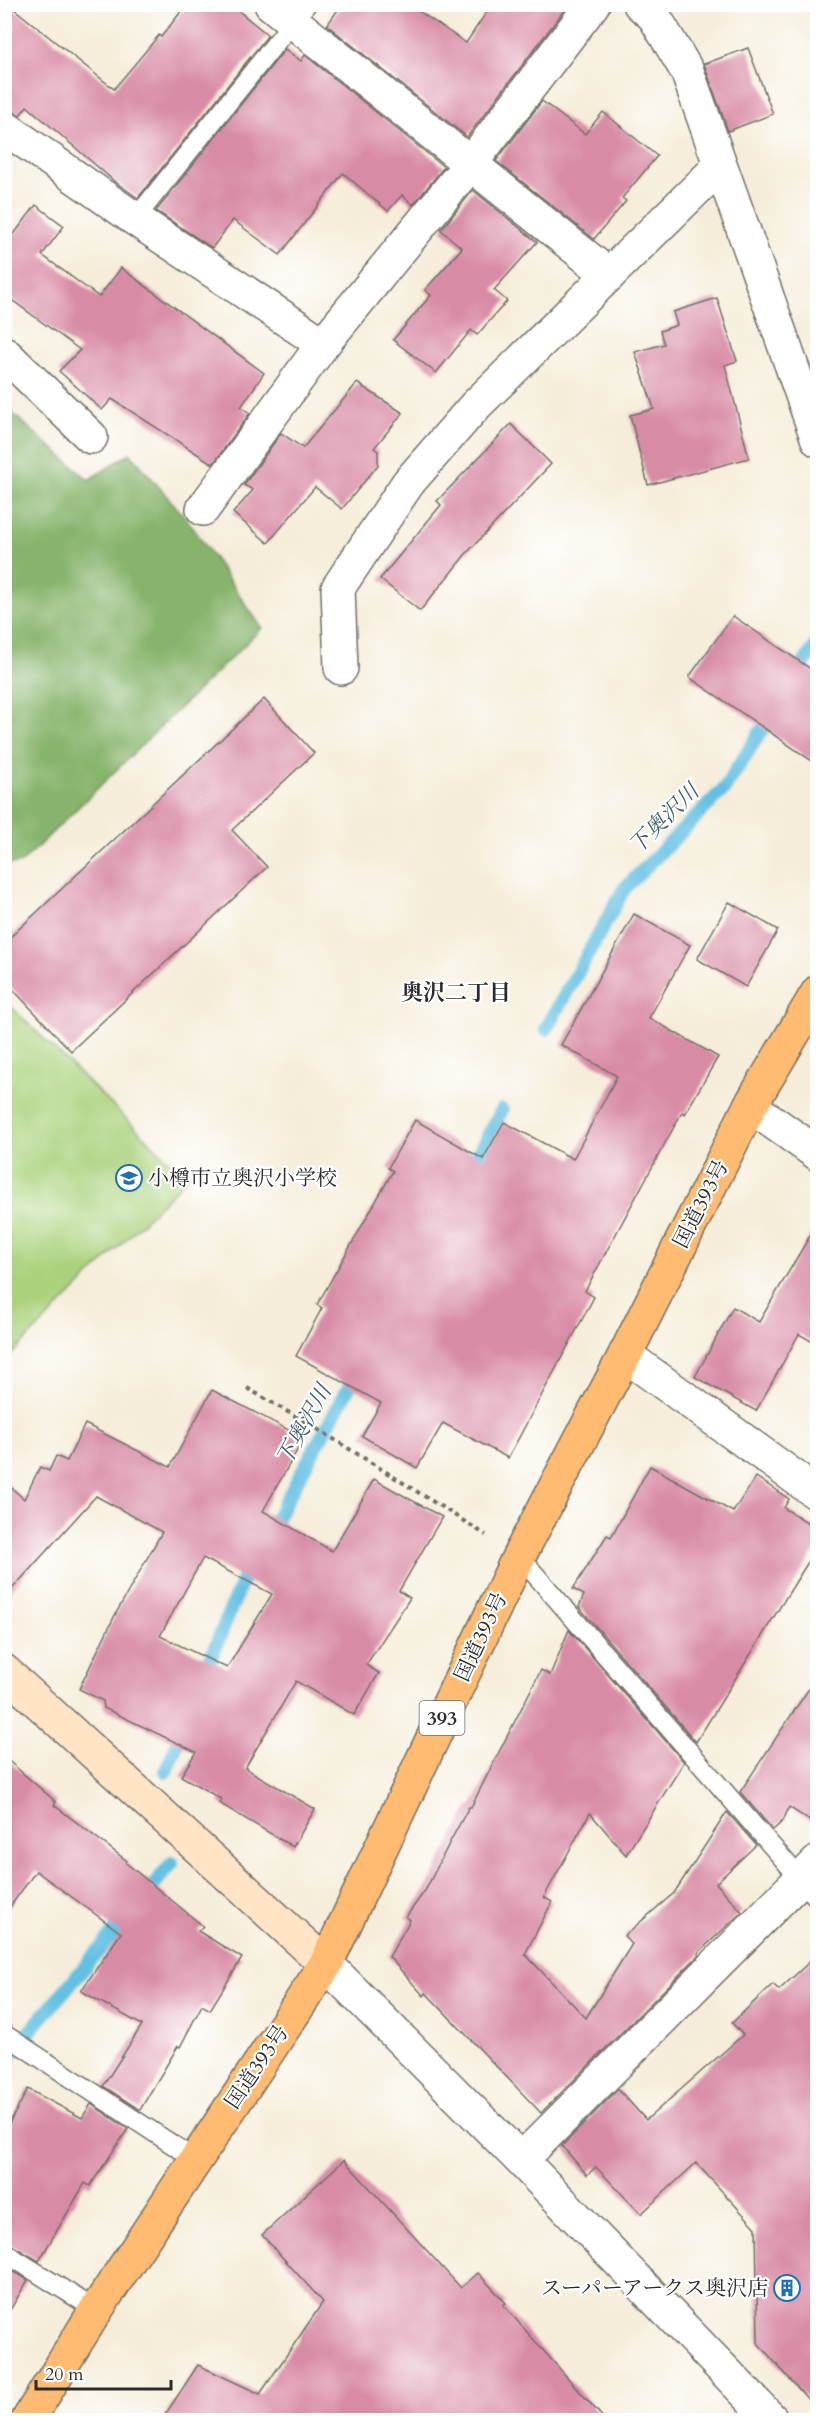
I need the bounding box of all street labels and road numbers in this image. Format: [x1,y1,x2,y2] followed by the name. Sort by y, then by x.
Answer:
[666,1155,736,1253] street label: 国道393号
[448,1588,514,1686] street label: 国道393号
[420,1701,464,1735] road number: 393
[218,2019,296,2115] street label: 国道393号

